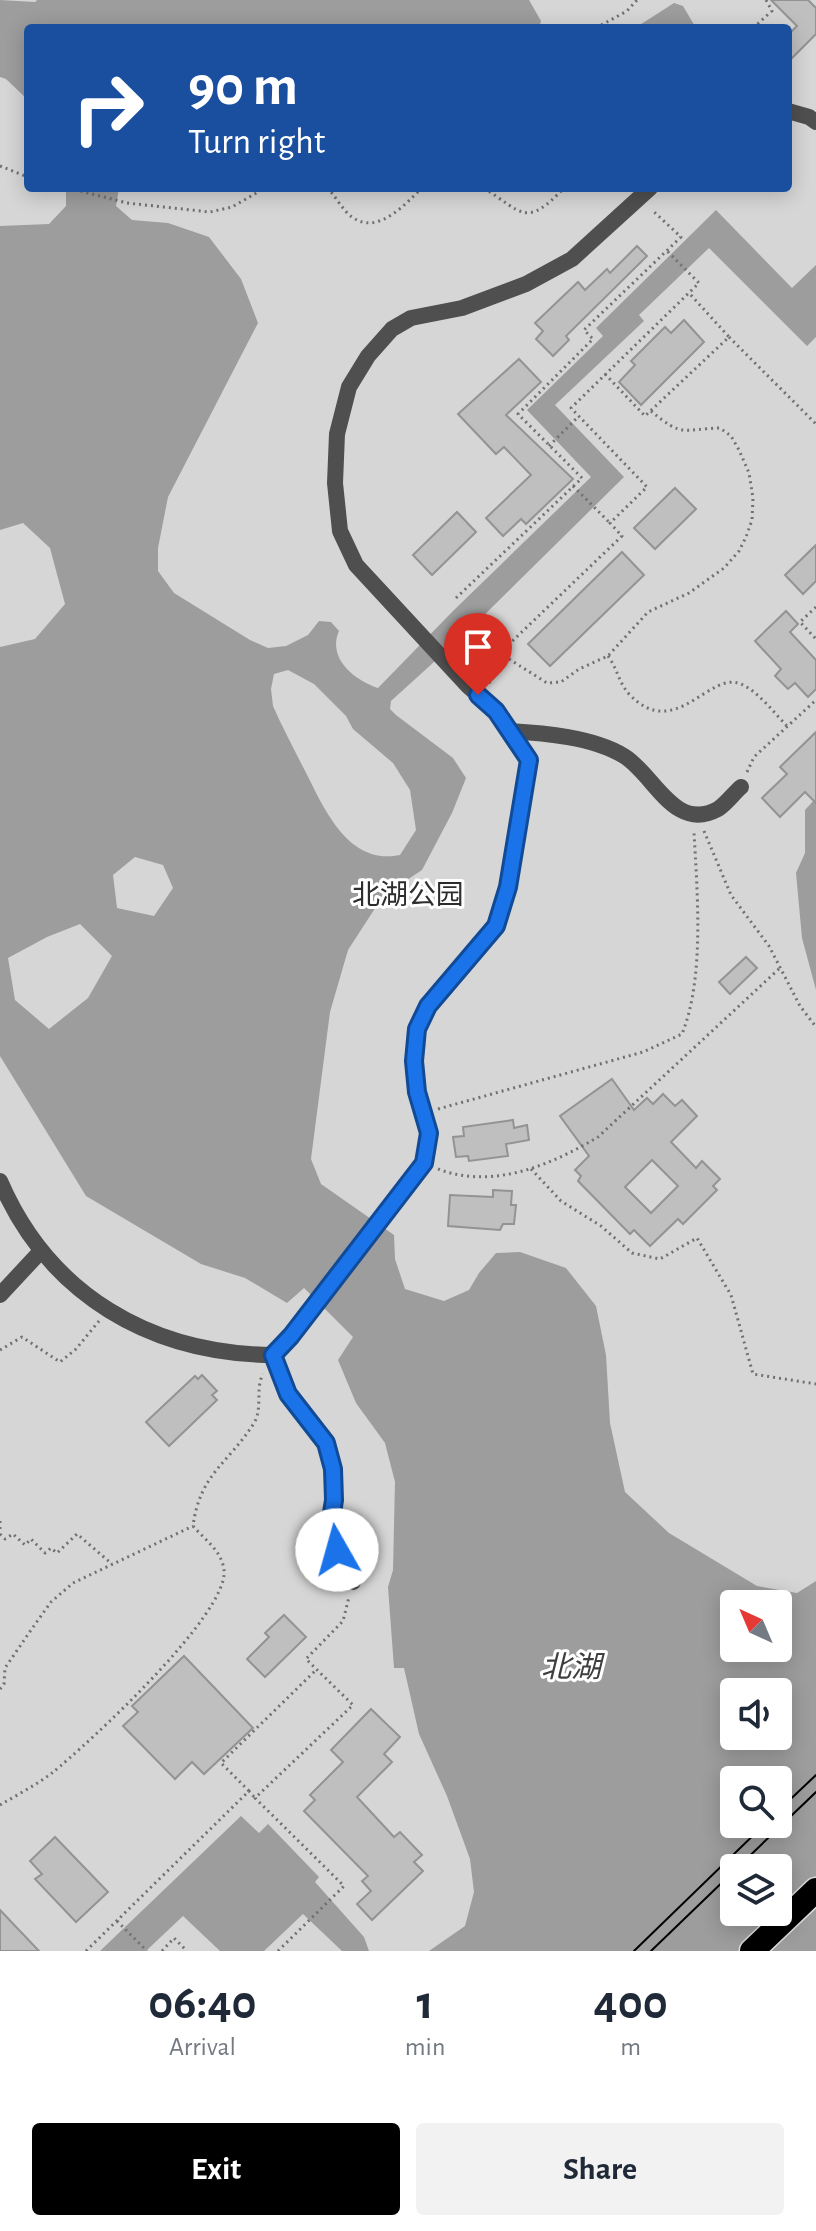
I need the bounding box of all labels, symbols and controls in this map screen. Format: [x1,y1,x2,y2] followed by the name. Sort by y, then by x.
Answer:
[56,56,160,160] icon: right
[188,59,298,115] text: 90 m
[188,124,325,160] text: Turn right
[444,613,512,695] pin
[456,625,500,669] icon: arrive
[352,880,464,910] park label: 北湖公园
[295,1508,379,1592] position arrow
[720,1590,792,1662] north arrow
[720,1590,792,1926] map controls
[541,1652,605,1683] water label: 北湖
[720,1678,792,1750] button: sound
[720,1766,792,1838] button: search
[720,1854,792,1926] button: layers
[148,1980,257,2028] text: 06:40
[416,1980,434,2028] text: 1
[594,1980,668,2028] text: 400
[169,2034,236,2060] text: Arrival
[405,2034,445,2060] text: min
[620,2034,641,2060] text: m
[32,2123,400,2215] button: Exit
[416,2123,784,2215] button: Share

